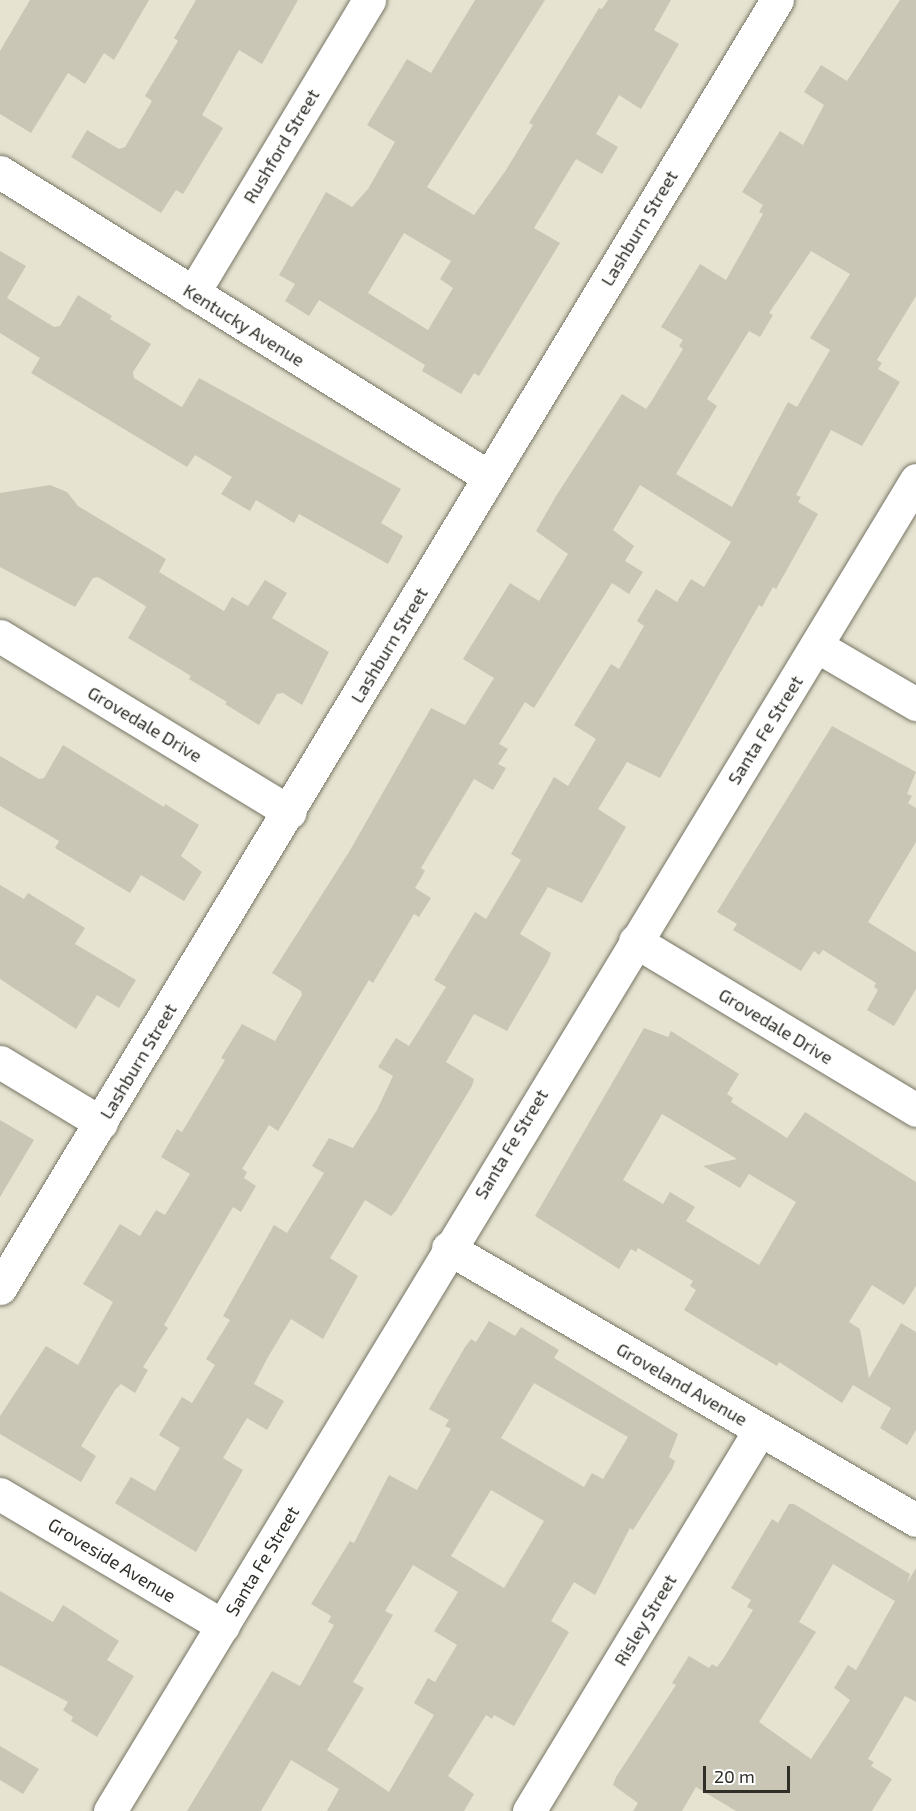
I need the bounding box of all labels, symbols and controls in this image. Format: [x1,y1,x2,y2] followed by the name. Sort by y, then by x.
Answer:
[238,85,324,207] street label: Rushford Street
[596,166,682,290] street label: Lashburn Street
[179,279,309,371] street label: Kentucky Avenue
[346,583,432,707] street label: Lashburn Street
[723,672,807,788] street label: Santa Fe Street
[84,681,206,767] street label: Grovedale Drive
[715,983,837,1069] street label: Grovedale Drive
[95,999,181,1123] street label: Lashburn Street
[470,1085,552,1203] street label: Santa Fe Street
[613,1338,751,1430] street label: Groveland Avenue
[221,1502,303,1620] street label: Santa Fe Street
[44,1513,180,1607] street label: Groveside Avenue
[609,1570,681,1670] street label: Risley Street
[706,1754,793,1792] scale bar
[714,1765,755,1787] text: 20 m

